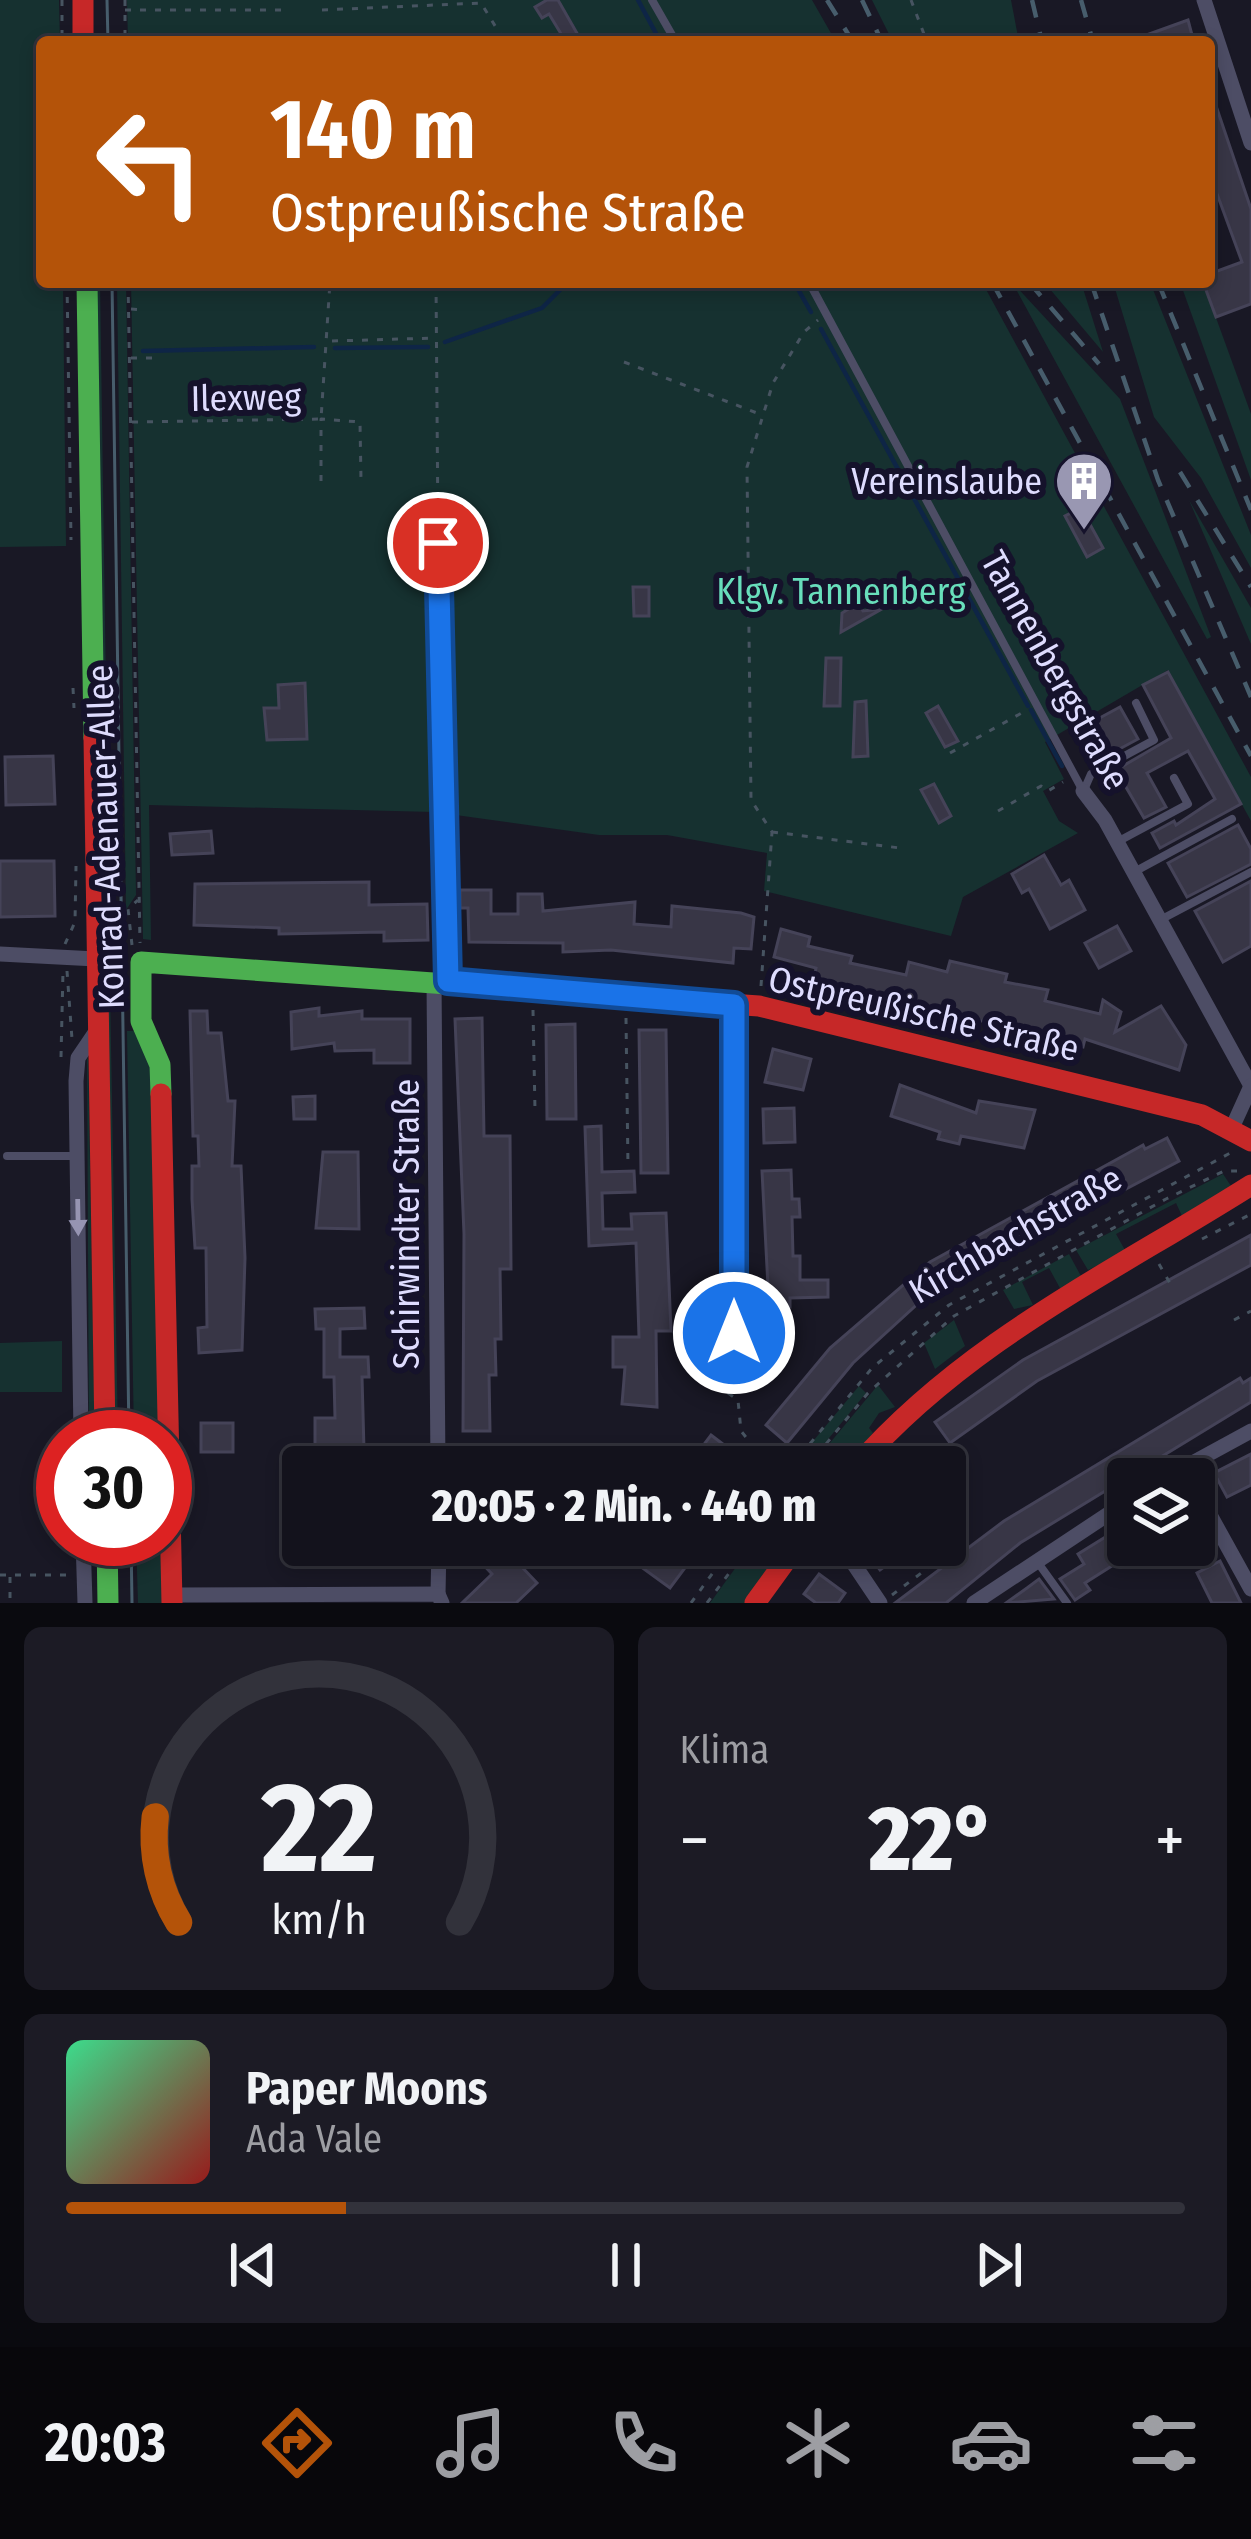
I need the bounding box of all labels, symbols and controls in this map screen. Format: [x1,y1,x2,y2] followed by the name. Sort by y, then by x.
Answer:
[270,79,476,180] text: 140 m
[72,84,228,240] icon: left
[270,181,746,245] text: Ostpreußische Straße
[191,375,302,421] street label: Ilexweg
[1053,450,1115,532] building icon: Vereinslaube
[851,460,1042,504] place label: Vereinslaube
[387,492,489,594] pin
[405,510,471,576] icon: arrive
[971,543,1139,798] street label: Tannenbergstraße
[716,570,966,614] park label: Klgv. Tannenberg
[78,664,134,1010] street label: Konrad-Adenauer-Allee
[764,957,1083,1071] street label: Ostpreußische Straße
[385,1079,429,1369] street label: Schirwindter Straße
[901,1156,1130,1313] street label: Kirchbachstraße
[68,1199,87,1237] one-way arrow
[671,1270,797,1396] position arrow
[36,1410,192,1566] speed limit sign: 30
[1107,1458,1215,1566] map controls
[1107,1458,1215,1566] button: layers
[432,1479,816,1533] text: 20:05 · 2 Min. · 440 m
[680,1727,769,1773] text: Klima
[260,1754,377,1904] text: 22
[869,1786,995,1894] text: 22°
[680,1801,709,1880] text: −
[1155,1801,1185,1880] text: +
[271,1893,367,1944] text: km/h
[246,2062,488,2116] text: Paper Moons
[246,2116,382,2162] text: Ada Vale
[220,2232,286,2298] icon: previous
[593,2232,659,2298] icon: pause
[966,2232,1032,2298] icon: next
[255,2401,339,2485] icon: directions
[429,2401,513,2485] icon: music
[602,2401,686,2485] icon: phone
[776,2401,860,2485] icon: climate
[949,2401,1033,2485] icon: car
[1122,2401,1206,2485] icon: filters
[45,2411,166,2475] text: 20:03

